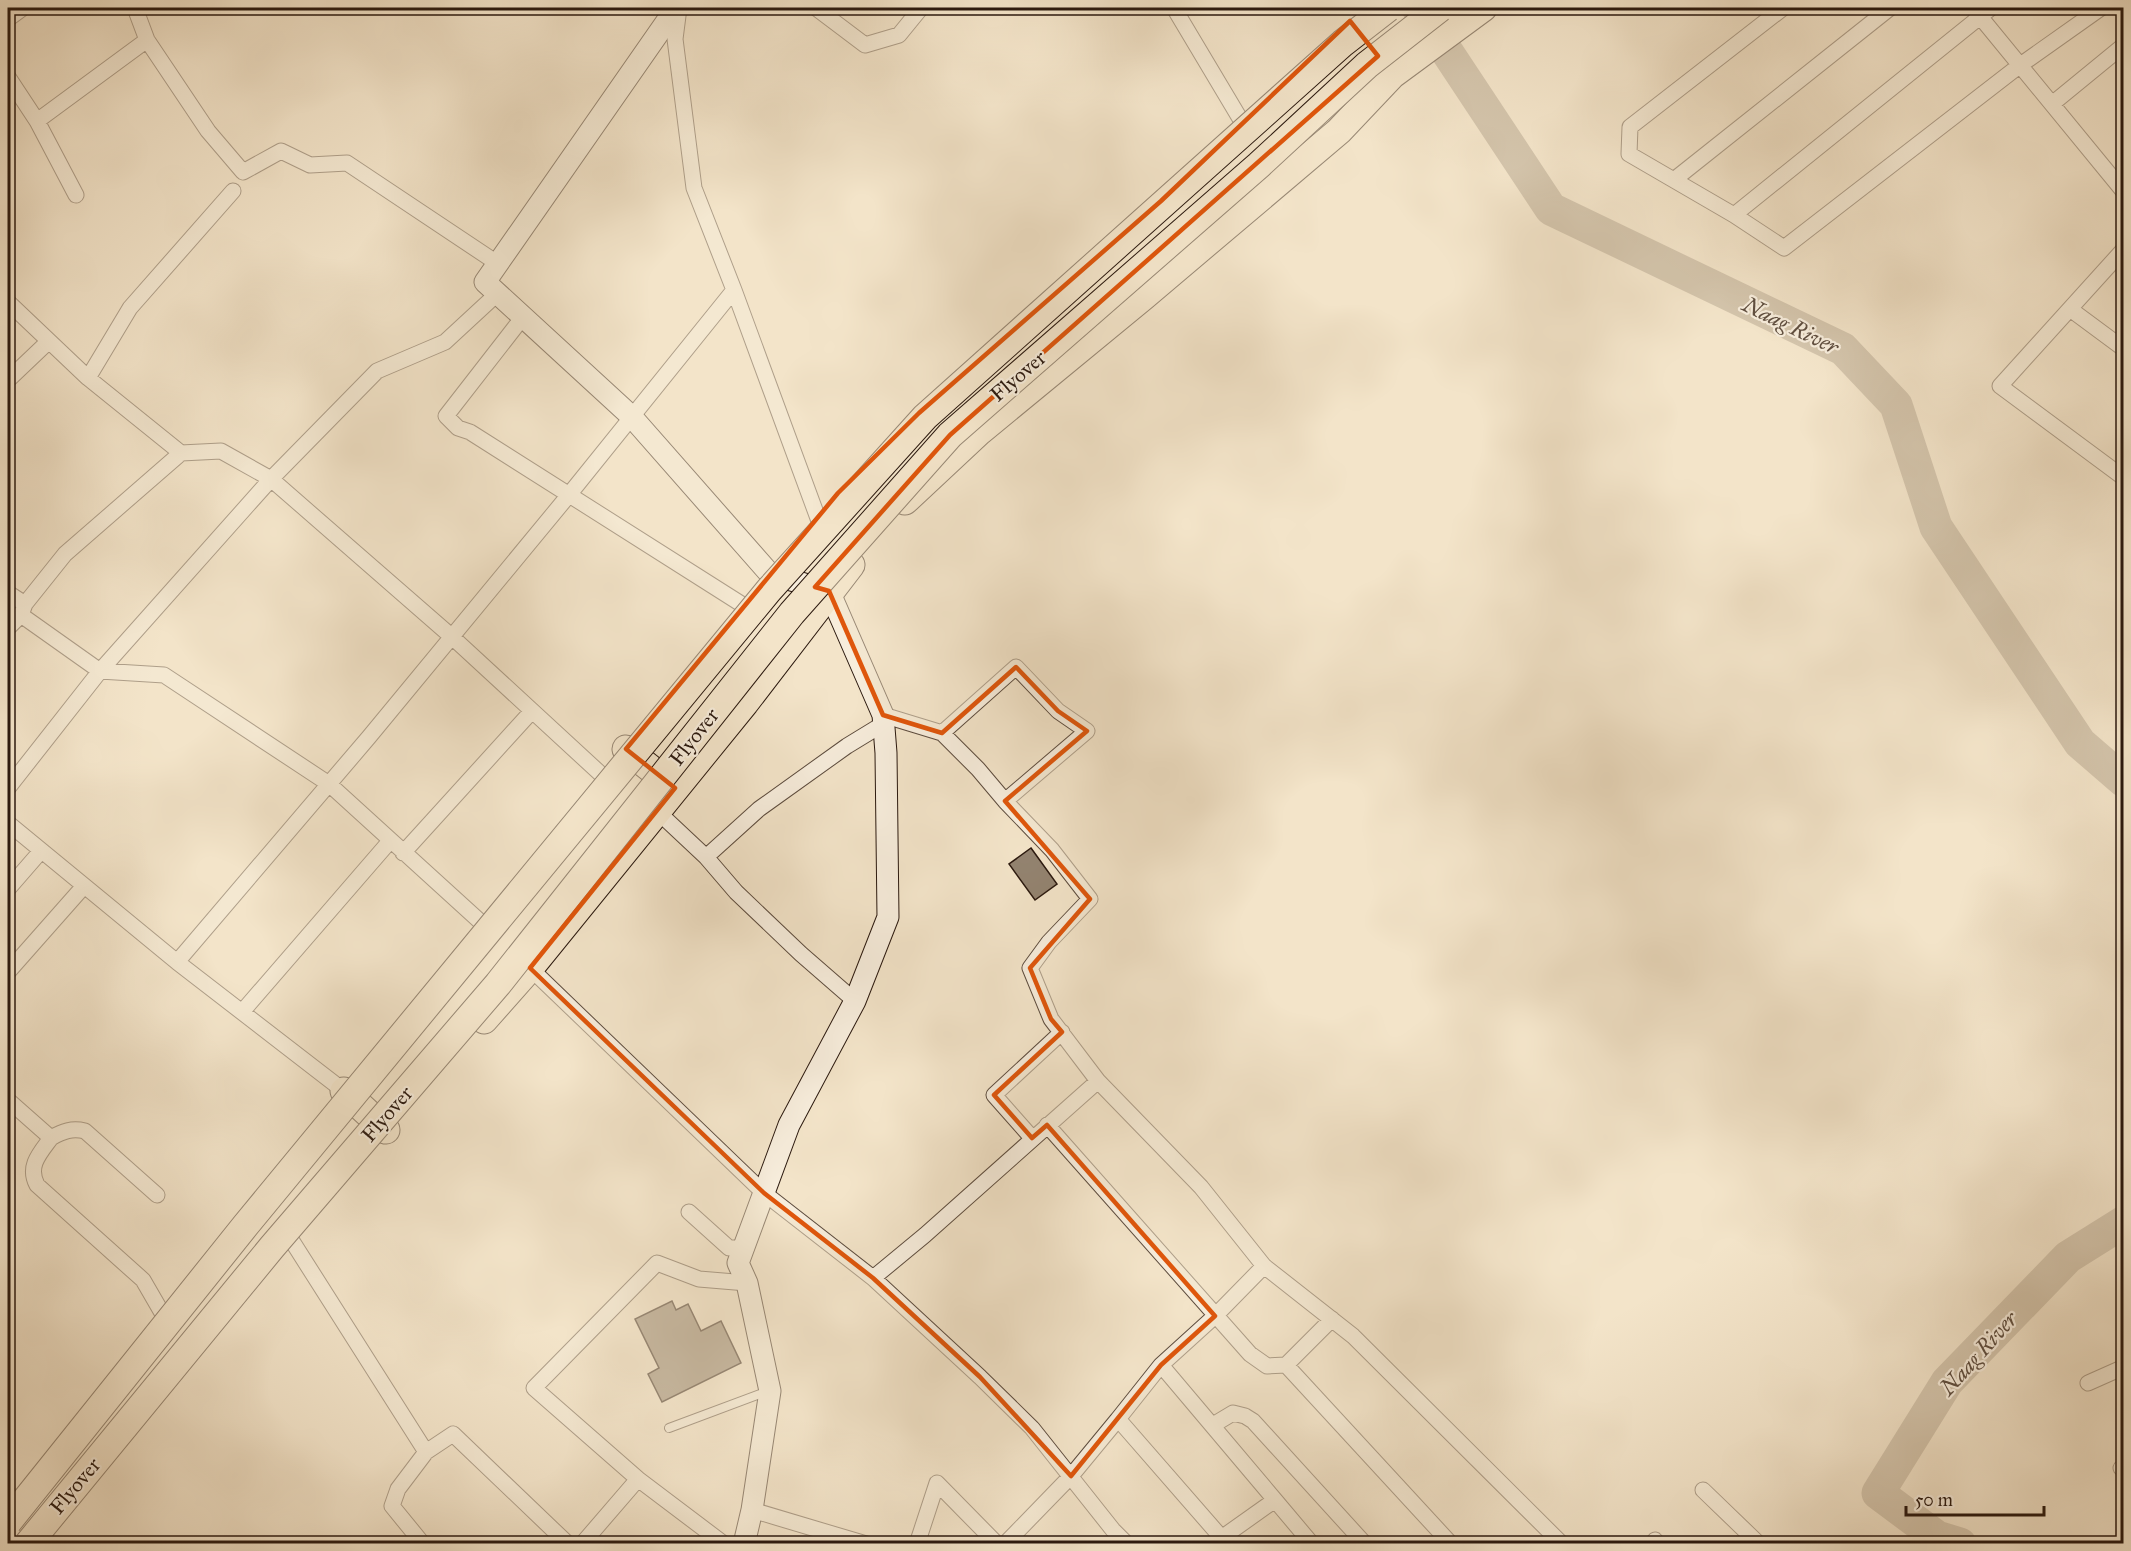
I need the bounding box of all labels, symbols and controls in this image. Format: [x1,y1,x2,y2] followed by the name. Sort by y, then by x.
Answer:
[1737,290,1845,361] water label: Naag River
[985,345,1051,407] street label: Flyover
[664,703,725,771] street label: Flyover
[356,1081,418,1147] street label: Flyover
[1932,1305,2024,1402] water label: Naag River
[44,1452,106,1520] street label: Flyover
[1906,1479,2044,1517] scale bar
[1915,1489,1953,1511] text: 50 m

